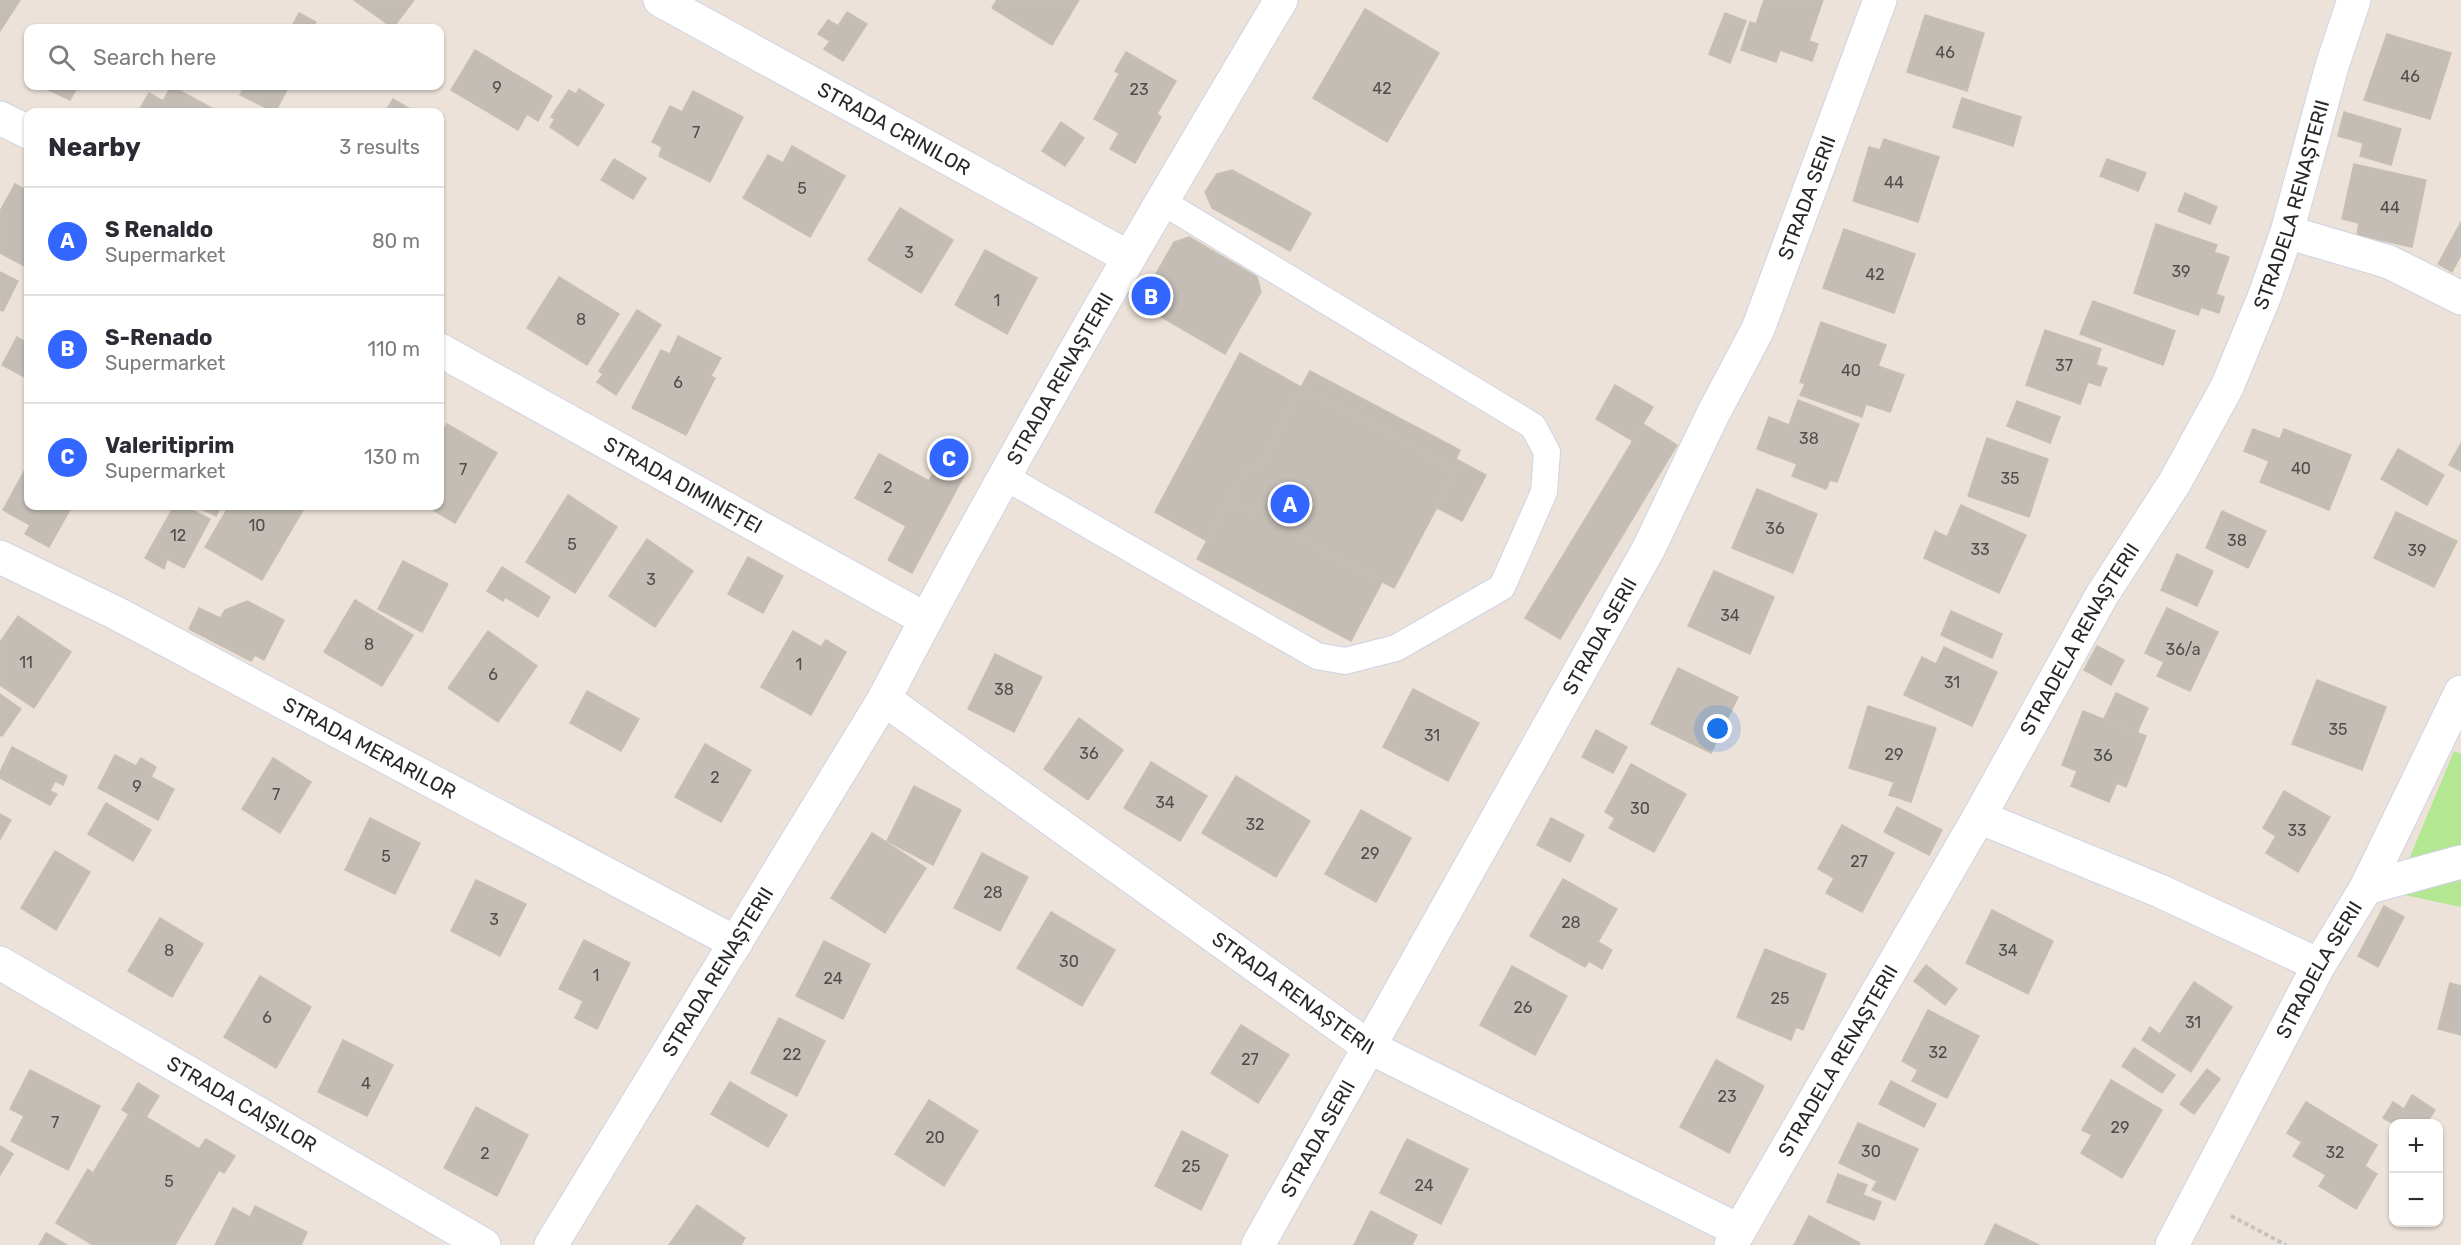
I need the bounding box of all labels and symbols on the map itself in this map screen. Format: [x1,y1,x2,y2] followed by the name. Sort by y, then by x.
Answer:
[1935,43,1955,62] house number: 46
[2400,67,2420,86] house number: 46
[813,77,975,180] street label: STRADA CRINILOR
[492,78,502,97] house number: 9
[1372,79,1392,98] house number: 42
[1129,80,1149,99] house number: 23
[2248,97,2334,313] street label: STRADELA RENAȘTERII
[692,123,700,142] house number: 7
[1773,132,1841,263] street label: STRADA SERII
[1884,173,1904,192] house number: 44
[797,179,807,198] house number: 5
[2380,198,2400,217] house number: 44
[904,243,914,262] house number: 3
[2171,262,2191,281] house number: 39
[1865,265,1885,284] house number: 42
[1132,274,1170,318] pin: B
[1001,288,1118,469] street label: STRADA RENAȘTERII
[994,291,1000,310] house number: 1
[576,310,586,329] house number: 8
[2055,356,2073,375] house number: 37
[1841,361,1861,380] house number: 40
[673,373,683,392] house number: 6
[1799,429,1819,448] house number: 38
[600,431,767,538] street label: STRADA DIMINEȚEI
[930,436,968,480] pin: C
[2291,459,2311,478] house number: 40
[459,460,467,479] house number: 7
[2000,469,2020,488] house number: 35
[883,478,893,497] house number: 2
[1270,482,1310,526] pin: A
[248,516,266,535] house number: 10
[1765,519,1785,538] house number: 36
[170,526,186,545] house number: 12
[2227,531,2247,550] house number: 38
[567,535,577,554] house number: 5
[2015,539,2144,739] street label: STRADELA RENAȘTERII
[1970,540,1990,559] house number: 33
[2407,541,2427,560] house number: 39
[646,570,656,589] house number: 3
[1557,574,1642,699] street label: STRADA SERII
[1720,606,1740,625] house number: 34
[364,635,374,654] house number: 8
[2166,640,2200,659] house number: 36/a
[19,653,33,672] house number: 11
[796,655,802,674] house number: 1
[488,665,498,684] house number: 6
[1944,673,1960,692] house number: 31
[994,680,1014,699] house number: 38
[279,692,460,804] street label: STRADA MERARILOR
[1703,714,1732,743] your location
[2328,720,2348,739] house number: 35
[1424,726,1440,745] house number: 31
[1079,744,1099,763] house number: 36
[1885,745,1903,764] house number: 29
[2093,746,2113,765] house number: 36
[710,768,720,787] house number: 2
[132,777,142,796] house number: 9
[272,785,280,804] house number: 7
[1155,793,1175,812] house number: 34
[1630,799,1650,818] house number: 30
[1245,815,1265,834] house number: 32
[2287,821,2307,840] house number: 33
[1361,844,1379,863] house number: 29
[381,847,391,866] house number: 5
[1850,852,1868,871] house number: 27
[657,883,778,1061] street label: STRADA RENAȘTERII
[983,883,1003,902] house number: 28
[2271,897,2367,1043] street label: STRADELA SERII
[489,910,499,929] house number: 3
[1561,913,1581,932] house number: 28
[1208,926,1378,1060] street label: STRADA RENAȘTERII
[164,941,174,960] house number: 8
[1998,941,2018,960] house number: 34
[1059,952,1079,971] house number: 30
[1773,960,1903,1161] street label: STRADELA RENAȘTERII
[593,966,599,985] house number: 1
[823,969,843,988] house number: 24
[1771,989,1789,1008] house number: 25
[1513,998,1533,1017] house number: 26
[262,1008,272,1027] house number: 6
[2185,1013,2201,1032] house number: 31
[1928,1043,1948,1062] house number: 32
[783,1045,801,1064] house number: 22
[1241,1050,1259,1069] house number: 27
[163,1051,321,1157] street label: STRADA CAIȘILOR
[361,1074,371,1093] house number: 4
[1275,1076,1360,1201] street label: STRADA SERII
[1717,1087,1737,1106] house number: 23
[51,1113,59,1132] house number: 7
[2111,1118,2129,1137] house number: 29
[925,1128,945,1147] house number: 20
[1861,1142,1881,1161] house number: 30
[2325,1143,2345,1162] house number: 32
[480,1144,490,1163] house number: 2
[1182,1157,1200,1176] house number: 25
[164,1172,174,1191] house number: 5
[1414,1176,1434,1195] house number: 24

